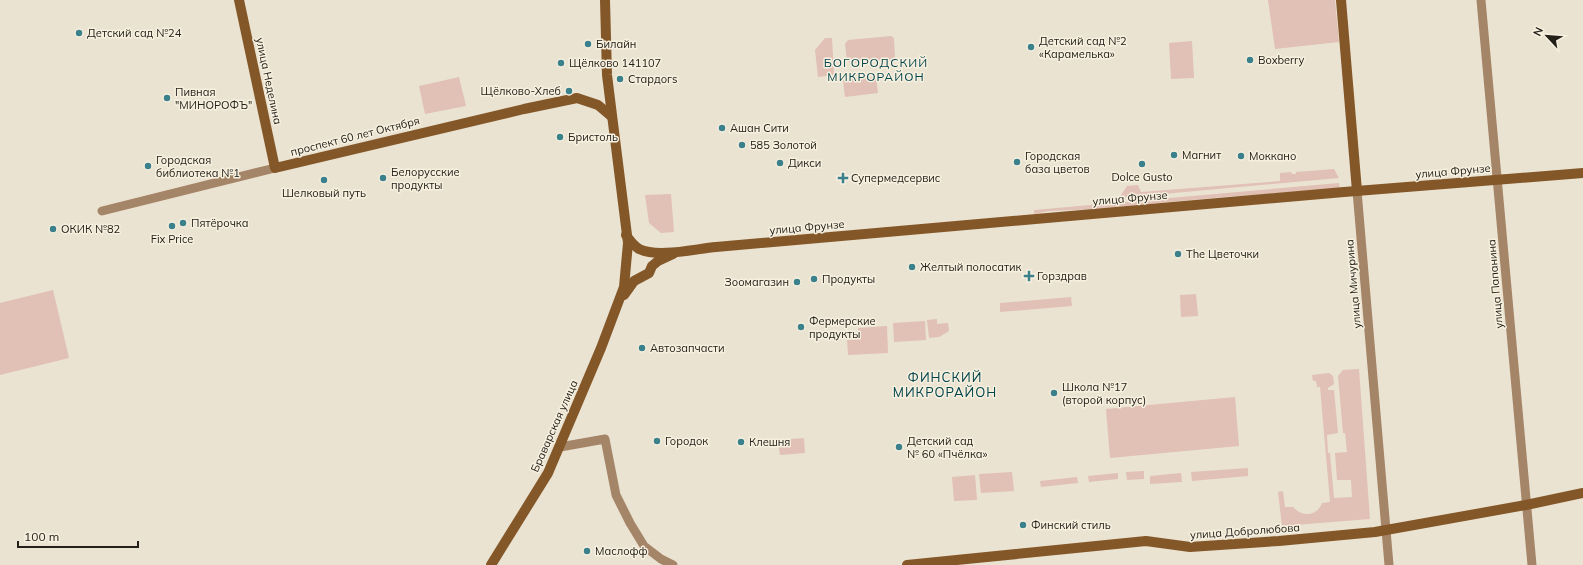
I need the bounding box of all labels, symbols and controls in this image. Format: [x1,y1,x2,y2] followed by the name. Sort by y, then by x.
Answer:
[1527,16,1567,56] north arrow
[1530,25,1546,38] text: N
[87,26,182,40] place label: Детский сад №24
[74,28,84,38] marker: Детский сад №24
[1039,34,1127,61] place label: Детский сад №2 «Карамелька»
[253,36,285,126] street label: улица Неделина
[596,37,636,51] place label: Билайн
[583,39,593,49] marker: Билайн
[1026,42,1036,52] marker: Детский сад №2 «Карамелька»
[1258,53,1304,67] place label: Boxberry
[824,55,928,84] district label: БОГОРОДСКИЙ МИКРОРАЙОН
[1245,55,1255,65] marker: Boxberry
[569,56,661,70] place label: Щёлково 141107
[556,58,566,68] marker: Щёлково 141107
[628,72,677,86] place label: Стардогs
[615,74,625,84] marker: Стардогs
[481,84,561,98] place label: Щёлково-Хлеб
[175,85,252,112] place label: Пивная "МИНОРОФЪ"
[564,86,574,96] marker: Щёлково-Хлеб
[162,93,172,103] marker: Пивная "МИНОРОФЪ"
[289,113,421,159] street label: проспект 60 лет Октября
[730,121,789,135] place label: Ашан Сити
[717,123,727,133] marker: Ашан Сити
[568,130,618,144] place label: Бристоль
[555,132,565,142] marker: Бристоль
[750,138,817,152] place label: 585 Золотой
[737,140,747,150] marker: 585 Золотой
[1182,148,1221,162] place label: Магнит
[1025,149,1090,176] place label: Городская база цветов
[1249,149,1296,163] place label: Моккано
[1169,150,1179,160] marker: Магнит
[1236,151,1246,161] marker: Моккано
[156,153,240,180] place label: Городская библиотека №1
[788,156,821,170] place label: Дикси
[1012,157,1022,167] marker: Городская база цветов
[775,158,785,168] marker: Дикси
[1137,159,1147,169] marker: Dolce Gusto
[143,161,153,171] marker: Городская библиотека №1
[1415,161,1491,181] street label: улица Фрунзе
[391,165,460,192] place label: Белорусские продукты
[1111,170,1173,184] place label: Dolce Gusto
[851,171,941,185] place label: Супермедсервис
[378,173,388,183] marker: Белорусские продукты
[838,173,848,183] marker: Супермедсервис
[319,175,329,185] marker: Шелковый путь
[282,186,366,200] place label: Шелковый путь
[1092,188,1168,208] street label: улица Фрунзе
[191,216,248,230] place label: Пятёрочка
[769,217,845,237] street label: улица Фрунзе
[178,218,188,228] marker: Пятёрочка
[167,221,177,231] marker: Fix Price
[61,222,121,236] place label: ОКИК №82
[48,224,58,234] marker: ОКИК №82
[151,232,193,246] place label: Fix Price
[1342,239,1364,329] street label: улица Мичурина
[1484,239,1506,329] street label: улица Папанина
[1186,247,1259,261] place label: The Цветочки
[1173,249,1183,259] marker: The Цветочки
[920,260,1022,274] place label: Желтый полосатик
[907,262,917,272] marker: Желтый полосатик
[1037,269,1087,283] place label: Горздрав
[1024,271,1034,281] marker: Горздрав
[822,272,875,286] place label: Продукты
[809,274,819,284] marker: Продукты
[725,275,789,289] place label: Зоомагазин
[792,277,802,287] marker: Зоомагазин
[809,314,876,341] place label: Фермерские продукты
[796,322,806,332] marker: Фермерские продукты
[650,341,725,355] place label: Автозапчасти
[637,343,647,353] marker: Автозапчасти
[893,369,997,400] district label: ФИНСКИЙ МИКРОРАЙОН
[527,378,581,474] street label: Браварская улица
[1062,380,1146,407] place label: Школа №17 (второй корпус)
[1049,388,1059,398] marker: Школа №17 (второй корпус)
[665,434,708,448] place label: Городок
[907,434,988,461] place label: Детский сад № 60 «Пчёлка»
[749,435,790,449] place label: Клешня
[652,436,662,446] marker: Городок
[736,437,746,447] marker: Клешня
[894,442,904,452] marker: Детский сад № 60 «Пчёлка»
[1031,518,1111,532] place label: Финский стиль
[1018,520,1028,530] marker: Финский стиль
[1189,520,1301,542] street label: улица Добролюбова
[18,523,138,549] scale bar
[24,529,59,544] text: 100 m
[595,544,648,558] place label: Маслофф
[582,546,592,556] marker: Маслофф

